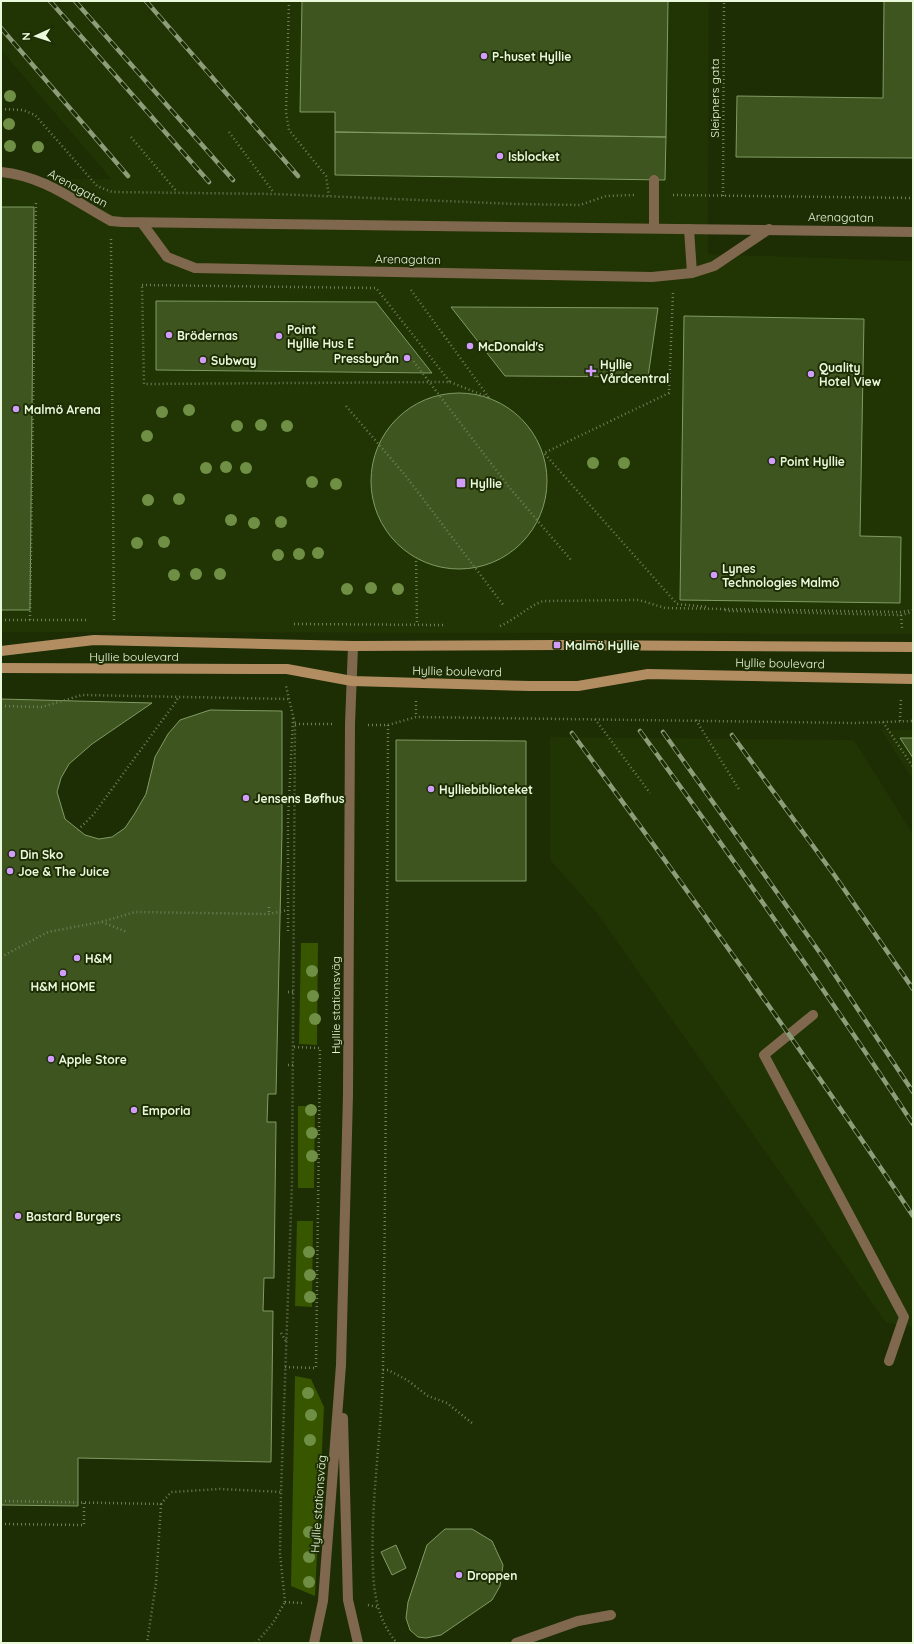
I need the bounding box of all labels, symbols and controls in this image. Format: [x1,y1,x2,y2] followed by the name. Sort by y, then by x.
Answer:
[16,16,56,56] north arrow
[19,32,33,41] text: N
[492,49,571,64] place label: P-huset Hyllie
[479,51,489,61] marker: P-huset Hyllie
[707,58,722,138] street label: Sleipners gata
[508,149,560,164] place label: Isblocket
[495,151,505,161] marker: Isblocket
[45,165,111,211] street label: Arenagatan
[808,209,874,225] street label: Arenagatan
[375,251,441,267] street label: Arenagatan
[287,322,354,351] place label: Point Hyllie Hus E
[177,328,238,343] place label: Brödernas
[164,330,174,340] marker: Brödernas
[274,331,284,341] marker: Point Hyllie Hus E
[478,339,544,354] place label: McDonald's
[465,341,475,351] marker: McDonald's
[334,351,399,366] place label: Pressbyrån
[211,353,257,368] place label: Subway
[402,353,412,363] marker: Pressbyrån
[198,355,208,365] marker: Subway
[600,357,669,386] place label: Hyllie Vårdcentral
[819,360,881,389] place label: Quality Hotel View
[585,365,597,377] marker: Hyllie Vårdcentral
[806,369,816,379] marker: Quality Hotel View
[24,402,101,417] place label: Malmö Arena
[11,404,21,414] marker: Malmö Arena
[780,454,845,469] place label: Point Hyllie
[767,456,777,466] marker: Point Hyllie
[470,476,502,491] place label: Hyllie
[455,477,467,489] marker: Hyllie
[722,561,840,590] place label: Lynes Technologies Malmö
[709,570,719,580] marker: Lynes Technologies Malmö
[565,638,640,653] place label: Malmö Hyllie
[552,640,562,650] marker: Malmö Hyllie
[89,649,179,664] street label: Hyllie boulevard
[735,655,825,671] street label: Hyllie boulevard
[412,663,502,679] street label: Hyllie boulevard
[439,782,533,797] place label: Hylliebiblioteket
[426,784,436,794] marker: Hylliebiblioteket
[254,791,345,806] place label: Jensens Bøfhus
[241,793,251,803] marker: Jensens Bøfhus
[20,847,64,862] place label: Din Sko
[7,849,17,859] marker: Din Sko
[18,864,109,879] place label: Joe & The Juice
[5,866,15,876] marker: Joe & The Juice
[85,951,112,966] place label: H&M
[72,953,82,963] marker: H&M
[328,956,343,1054] street label: Hyllie stationsväg
[58,968,68,978] marker: H&M HOME
[31,979,96,994] place label: H&M HOME
[59,1052,127,1067] place label: Apple Store
[46,1054,56,1064] marker: Apple Store
[142,1103,191,1118] place label: Emporia
[129,1105,139,1115] marker: Emporia
[26,1209,121,1224] place label: Bastard Burgers
[13,1211,23,1221] marker: Bastard Burgers
[307,1455,329,1553] street label: Hyllie stationsväg
[467,1568,517,1583] place label: Droppen
[454,1570,464,1580] marker: Droppen

